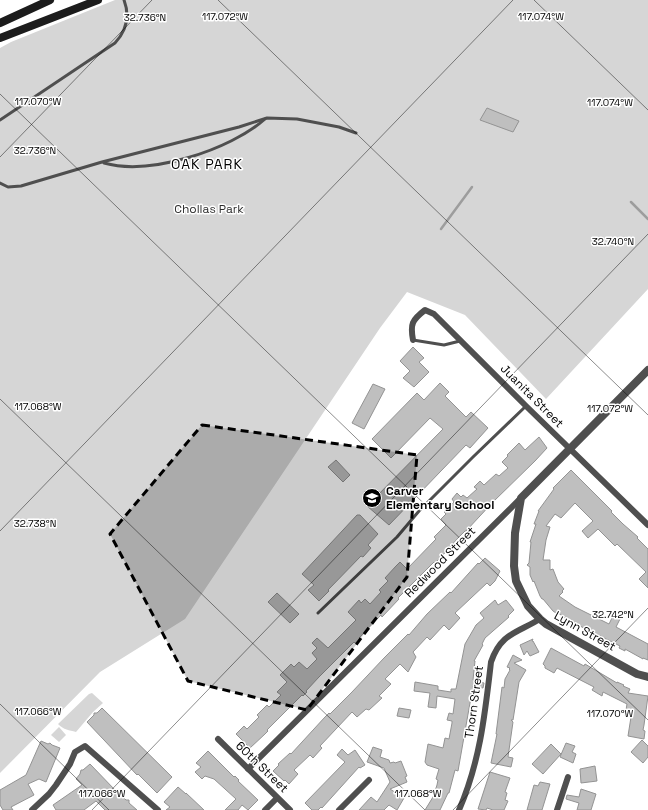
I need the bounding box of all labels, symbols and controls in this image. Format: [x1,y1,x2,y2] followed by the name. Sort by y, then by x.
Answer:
[202,10,248,23] text: 117.072°W
[518,10,564,23] text: 117.074°W
[124,11,166,24] text: 32.736°N
[15,95,61,108] text: 117.070°W
[587,96,633,109] text: 117.074°W
[14,144,56,157] text: 32.736°N
[171,155,243,173] district label: OAK PARK
[174,201,244,217] park label: Chollas Park
[592,235,634,248] text: 32.740°N
[497,361,567,431] street label: Juanita Street
[14,400,62,413] text: 117.068°W
[587,402,633,415] text: 117.072°W
[386,483,494,513] place label: Carver Elementary School
[361,487,383,509] school or university icon: Carver Elementary School
[14,517,56,530] text: 32.738°N
[401,523,479,601] street label: Redwood Street
[551,607,619,655] street label: Lynn Street
[592,608,634,621] text: 32.742°N
[461,665,487,739] street label: Thorn Street
[15,705,62,718] text: 117.066°W
[587,707,633,720] text: 117.070°W
[232,738,292,796] street label: 60th Street
[79,787,126,800] text: 117.066°W
[394,787,442,800] text: 117.068°W

